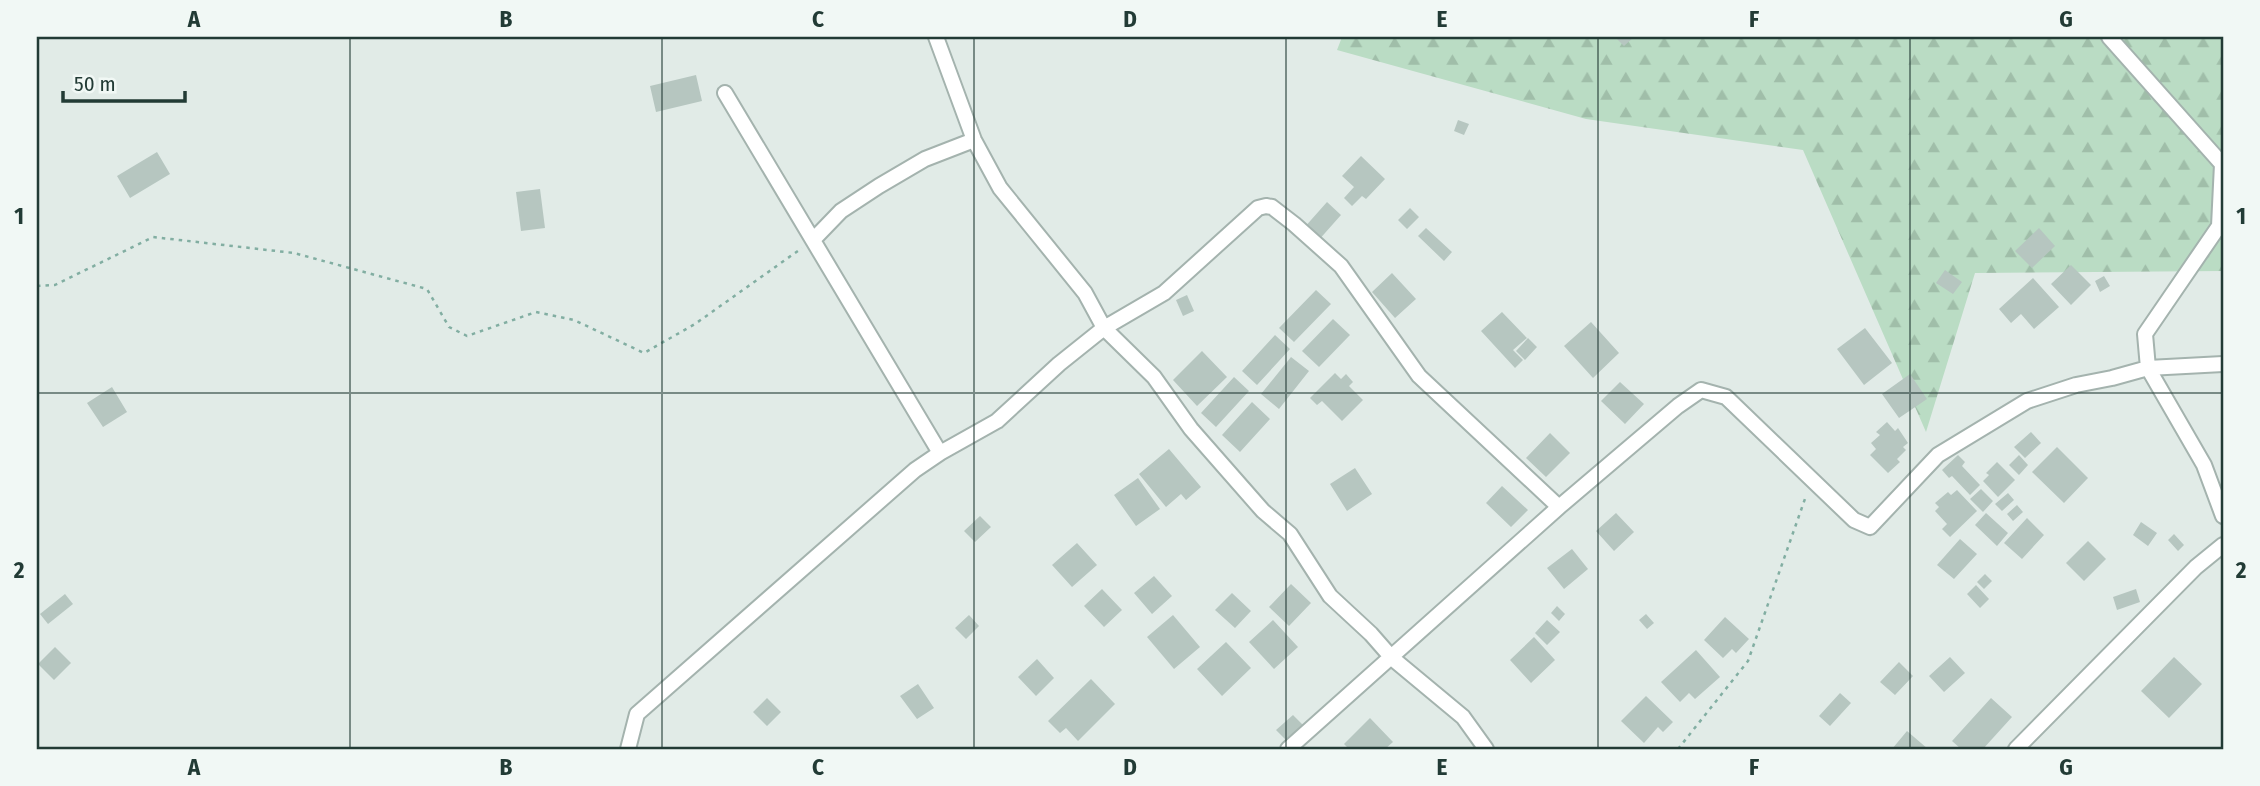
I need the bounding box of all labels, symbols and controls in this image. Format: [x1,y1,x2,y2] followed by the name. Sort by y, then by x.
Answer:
[187,5,201,33] text: A
[500,5,513,33] text: B
[812,5,824,33] text: C
[1123,5,1137,33] text: D
[1437,5,1448,33] text: E
[1749,5,1759,33] text: F
[2059,5,2073,33] text: G
[63,60,186,104] scale bar
[74,71,116,97] text: 50 m
[14,202,24,230] text: 1
[2236,202,2246,230] text: 1
[13,556,25,584] text: 2
[2235,556,2247,584] text: 2
[187,753,201,781] text: A
[500,753,513,781] text: B
[812,753,824,781] text: C
[1123,753,1137,781] text: D
[1437,753,1448,781] text: E
[1749,753,1759,781] text: F
[2059,753,2073,781] text: G

